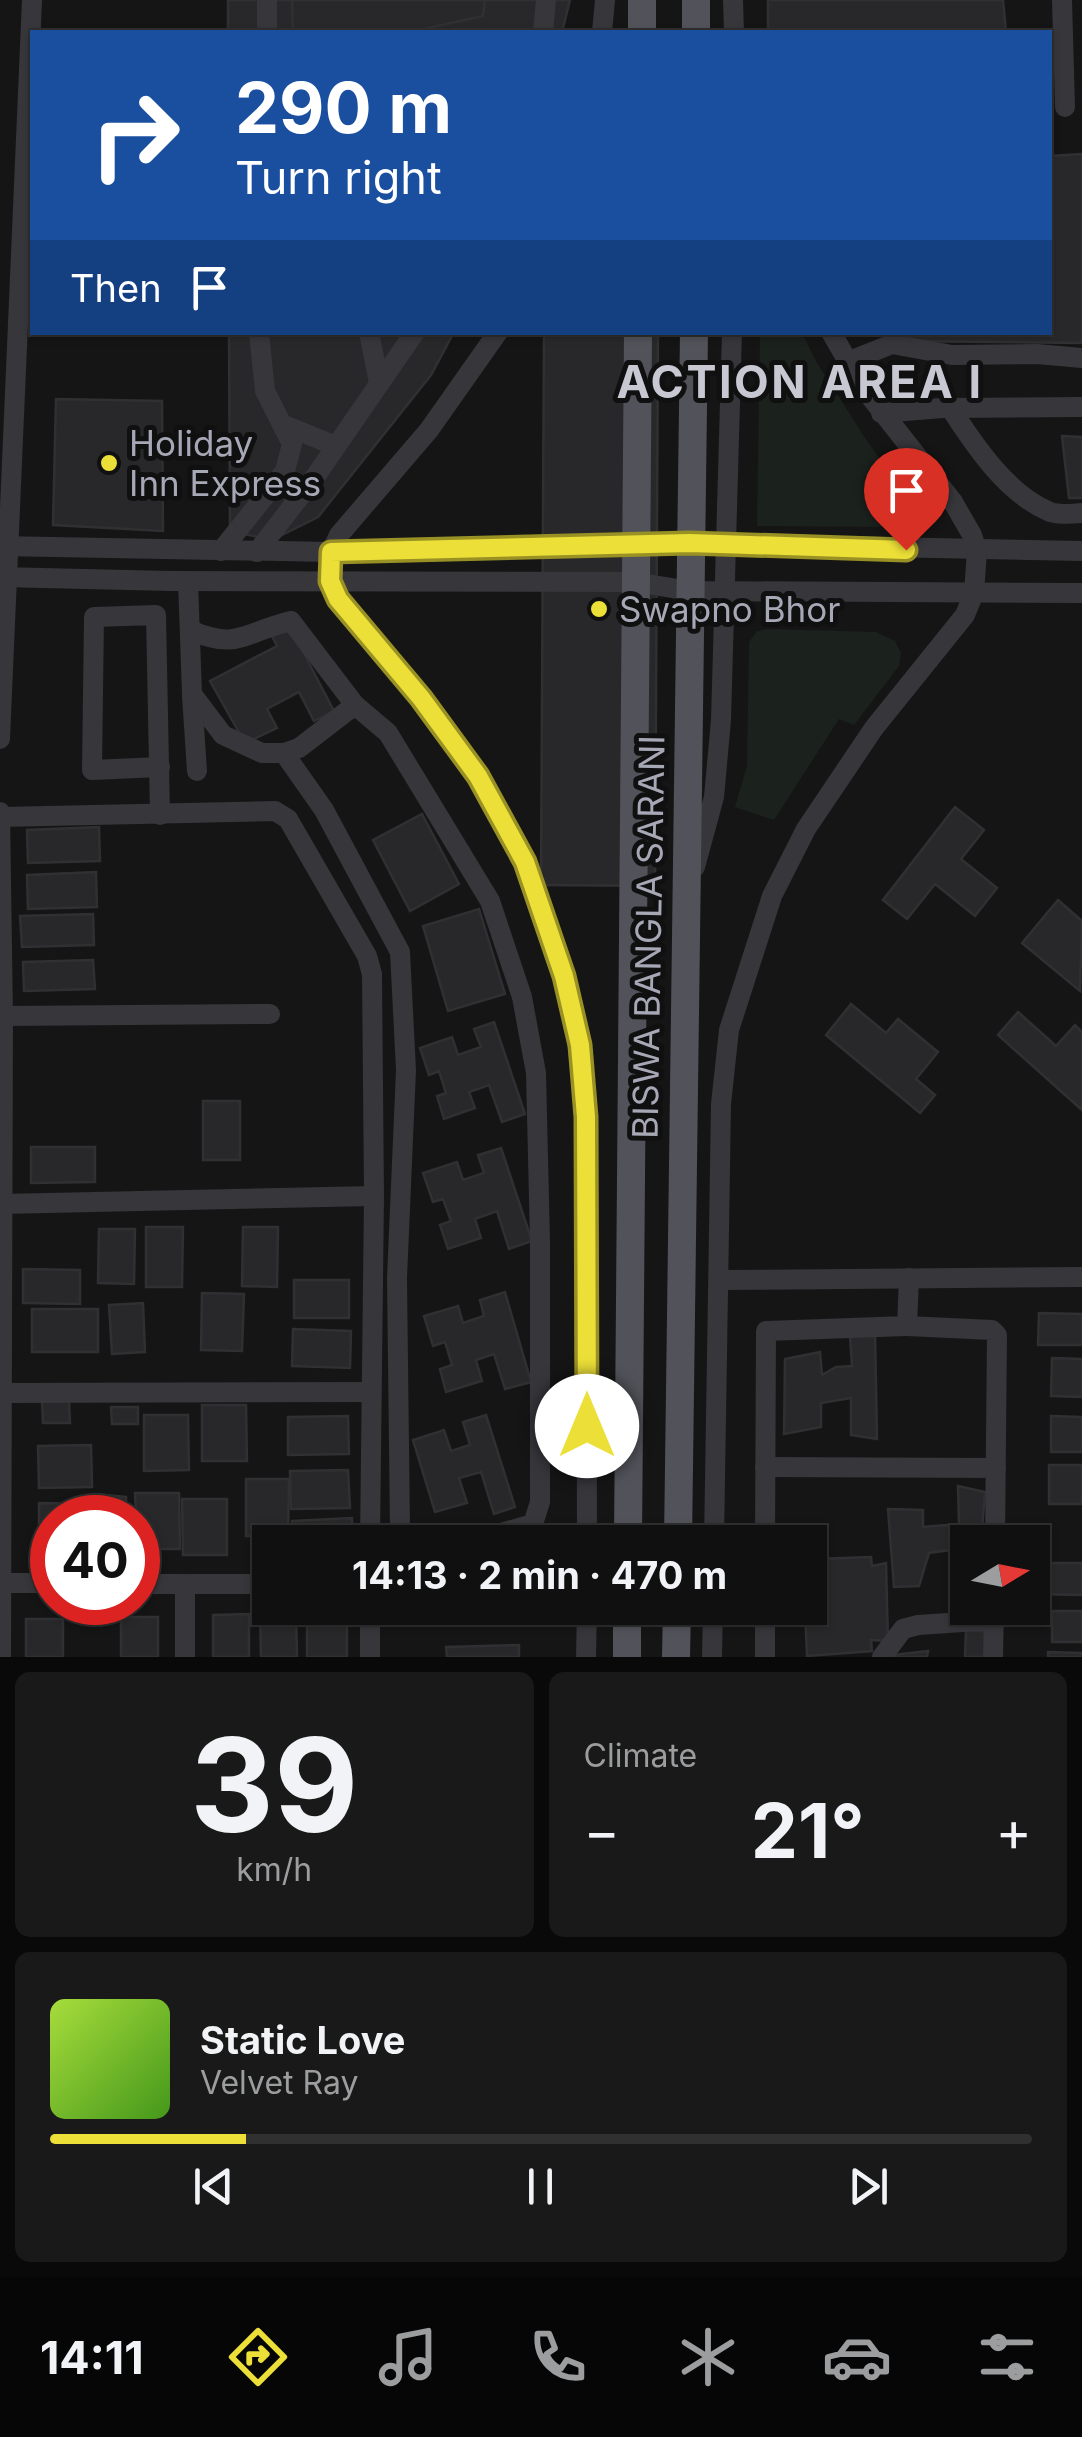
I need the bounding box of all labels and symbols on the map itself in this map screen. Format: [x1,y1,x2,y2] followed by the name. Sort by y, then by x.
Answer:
[616,354,984,409] district label: ACTION AREA I
[129,422,321,504] place label: Holiday Inn Express
[864,448,949,551] pin
[98,452,120,474] marker: Holiday Inn Express
[619,588,840,630] place label: Swapno Bhor
[588,598,610,620] marker: Swapno Bhor
[623,735,673,1139] street label: BISWA BANGLA SARANI
[535,1374,639,1478] position arrow
[30,1495,160,1625] speed limit sign: 40
[950,1525,1050,1625] north arrow

